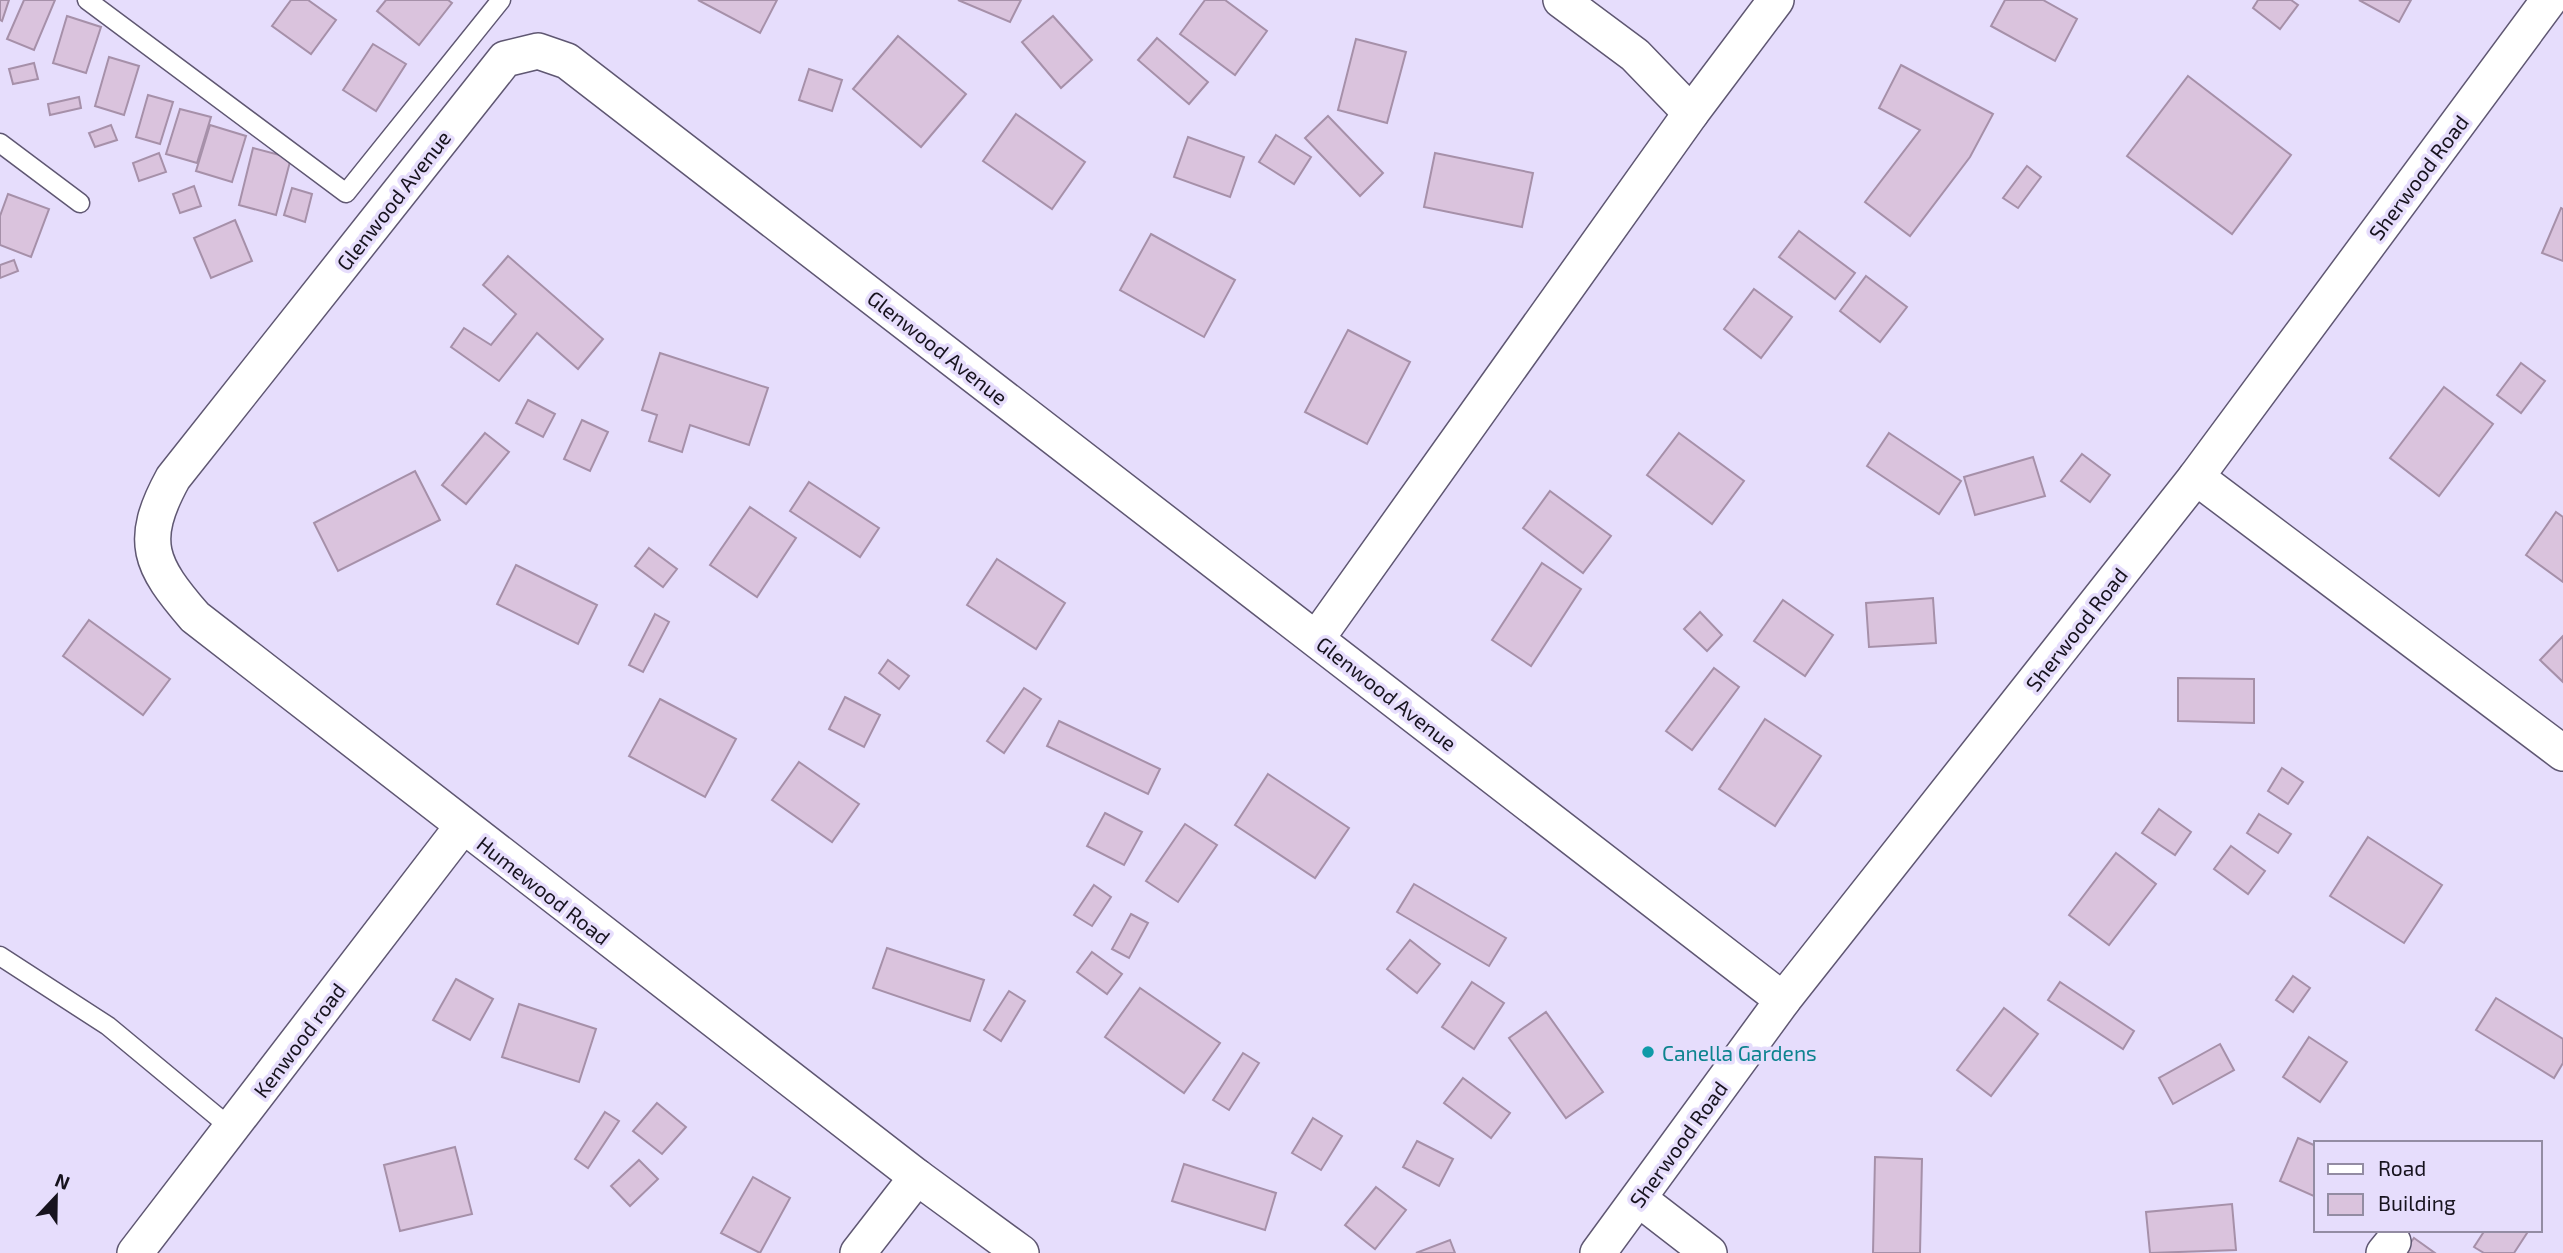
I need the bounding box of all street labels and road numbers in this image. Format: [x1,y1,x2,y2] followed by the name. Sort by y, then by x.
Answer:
[2363,110,2473,244] street label: Sherwood Road
[331,125,455,275] street label: Glenwood Avenue
[863,285,1013,409] street label: Glenwood Avenue
[2020,562,2132,696] street label: Sherwood Road
[1312,631,1462,755] street label: Glenwood Avenue
[473,830,615,950] street label: Humewood Road
[248,978,350,1102] street label: Kenwood road
[1624,1076,1732,1212] street label: Sherwood Road

